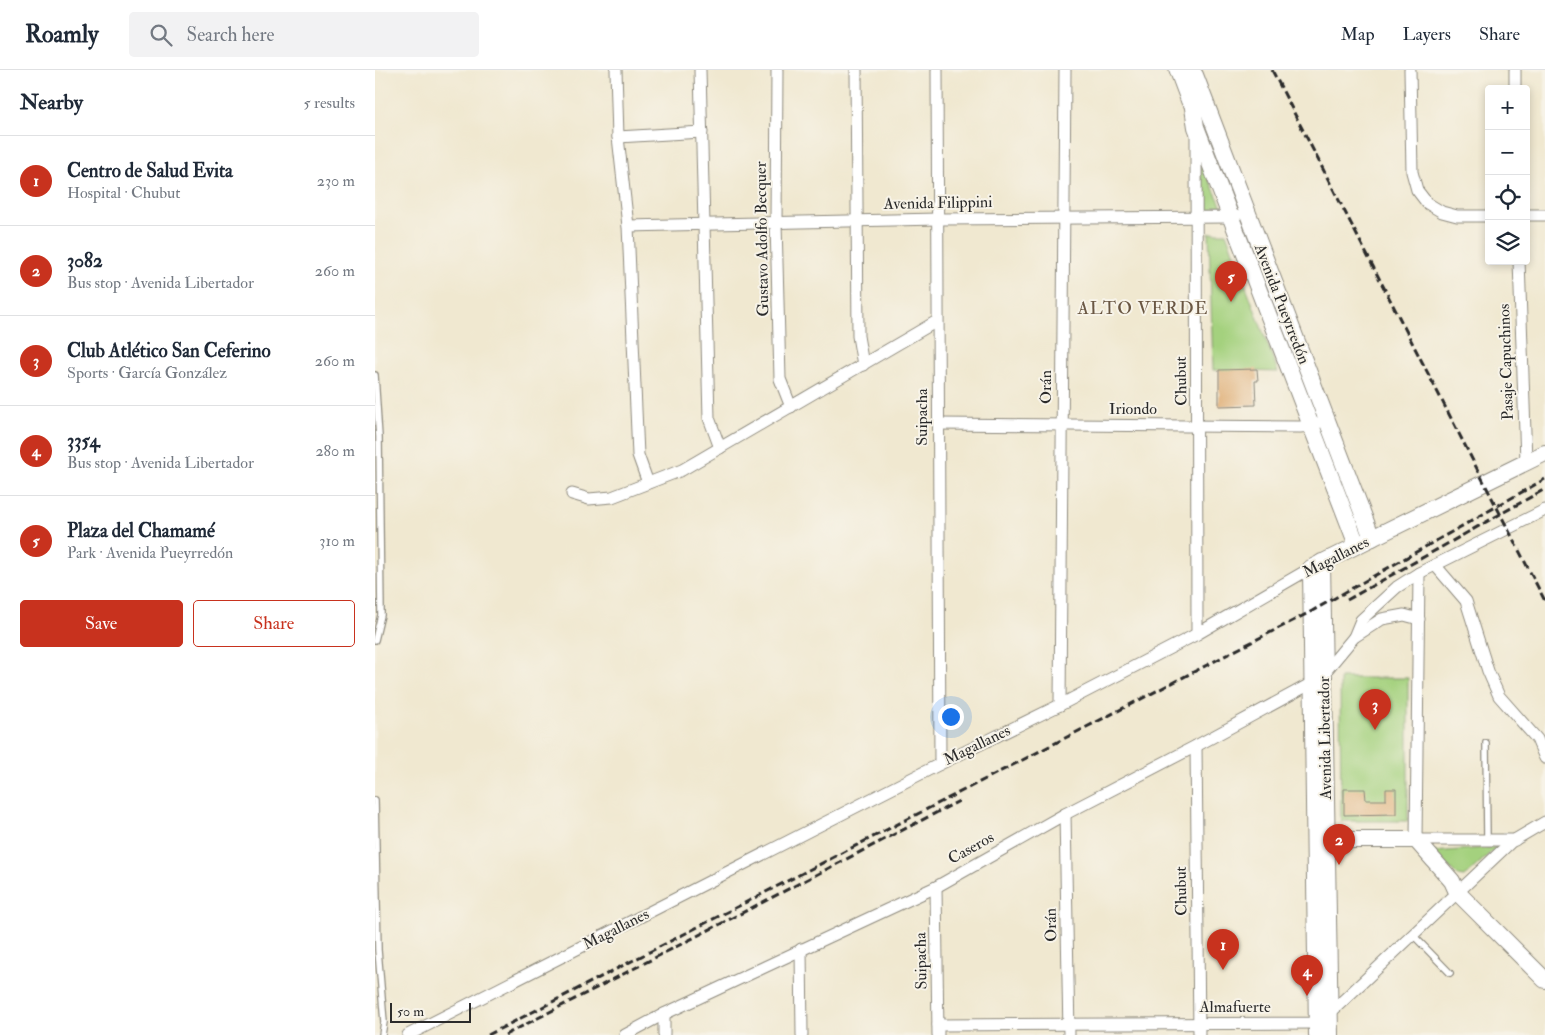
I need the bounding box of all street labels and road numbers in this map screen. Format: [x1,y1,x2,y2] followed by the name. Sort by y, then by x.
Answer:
[751,161,773,317] street label: Gustavo Adolfo Becquer
[882,192,993,215] street label: Avenida Filippini
[1250,240,1314,367] street label: Avenida Pueyrredón
[1494,303,1519,421] street label: Pasaje Capuchinos
[1171,356,1191,406] street label: Chubut
[1036,370,1056,404] street label: Orán
[912,388,933,446] street label: Suipacha
[1109,399,1157,419] street label: Iriondo
[1300,532,1372,582] street label: Magallanes
[1314,676,1336,801] street label: Avenida Libertador
[940,720,1014,770] street label: Magallanes
[945,827,997,869] street label: Caseros
[1171,866,1191,916] street label: Chubut
[580,904,652,954] street label: Magallanes
[1041,908,1061,942] street label: Orán
[910,932,932,990] street label: Suipacha
[1198,997,1271,1017] street label: Almafuerte

